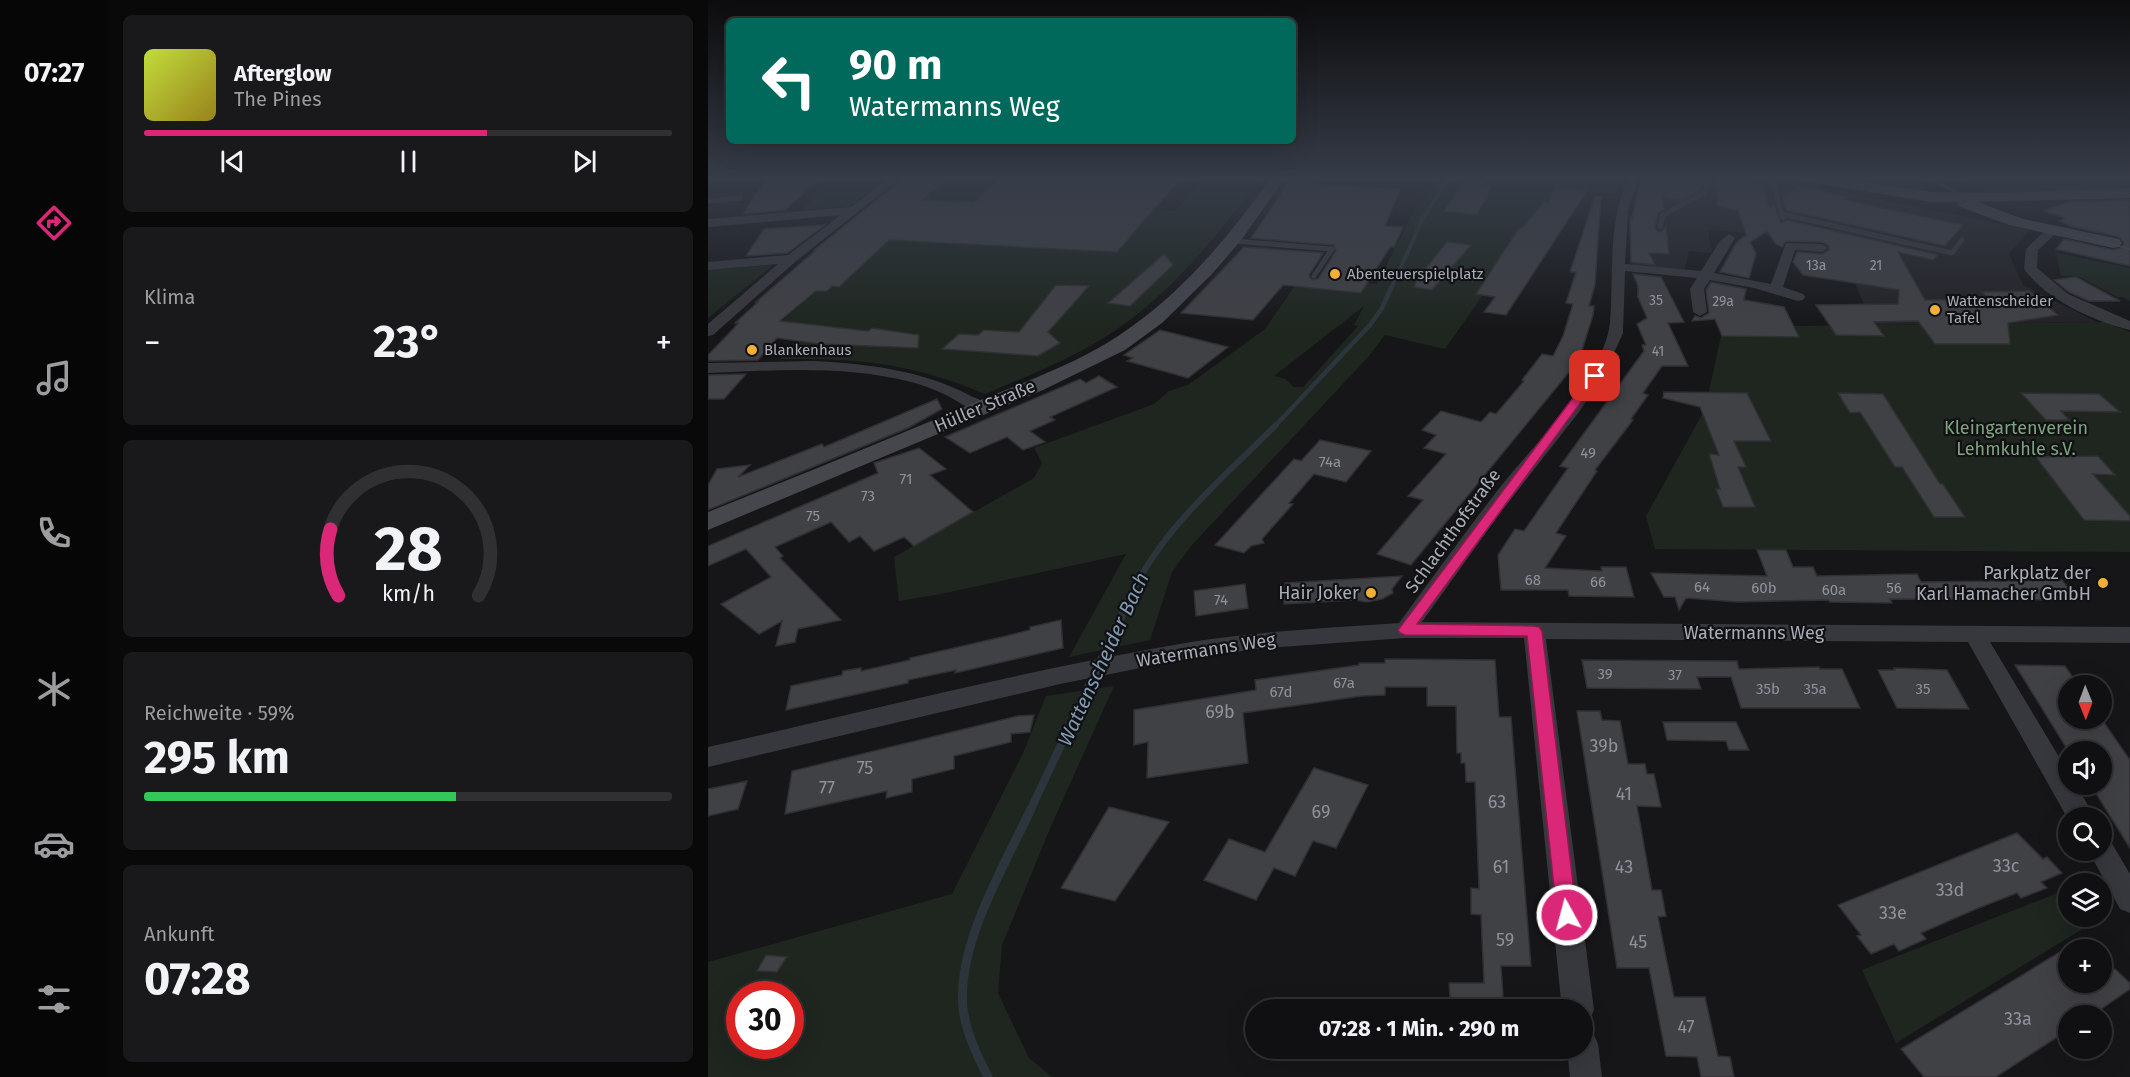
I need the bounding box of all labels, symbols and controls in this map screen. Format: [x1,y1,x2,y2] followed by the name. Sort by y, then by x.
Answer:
[849,40,943,90] text: 90 m
[750,42,828,120] icon: left
[24,57,84,89] text: 07:27
[234,60,331,87] text: Afterglow
[234,87,321,111] text: The Pines
[849,91,1060,123] text: Watermanns Weg
[216,145,249,178] icon: previous
[392,145,425,178] icon: pause
[568,145,601,178] icon: next
[33,202,75,244] icon: directions
[1806,257,1826,274] house number: 13a
[1870,257,1882,274] house number: 21
[1347,265,1484,283] place label: Abenteuerspielplatz
[1328,267,1342,281] marker: Abenteuerspielplatz
[144,285,195,309] text: Klima
[1649,292,1663,309] house number: 35
[1947,292,2053,327] place label: Wattenscheider Tafel
[1712,293,1734,310] house number: 29a
[1928,303,1942,317] marker: Wattenscheider Tafel
[373,315,443,369] text: 23°
[144,323,161,363] text: −
[656,323,672,363] text: +
[764,341,852,359] place label: Blankenhaus
[745,343,759,357] marker: Blankenhaus
[1652,343,1664,360] house number: 41
[1569,350,1620,401] pin
[33,357,75,399] icon: music
[1578,359,1611,392] icon: arrive
[931,375,1039,437] street label: Hüller Straße
[1944,417,2088,460] park label: Kleingartenverein Lehmkuhle s.V.
[1580,444,1596,462] house number: 49
[1319,453,1341,471] house number: 74a
[1401,465,1505,597] street label: Schlachthofstraße
[900,470,912,488] house number: 71
[861,487,875,505] house number: 73
[806,507,820,525] house number: 75
[33,512,75,554] icon: phone
[374,512,442,587] text: 28
[1916,562,2091,605] place label: Parkplatz der Karl Hamacher GmbH
[1052,568,1154,750] water label: Wattenscheider Bach
[1525,571,1541,589] house number: 68
[1590,573,1606,591] house number: 66
[2096,576,2110,590] marker: Parkplatz der Karl Hamacher GmbH
[1694,578,1710,596] house number: 64
[1751,579,1777,597] house number: 60b
[1886,579,1902,597] house number: 56
[381,581,435,607] text: km/h
[1822,581,1846,599] house number: 60a
[1278,582,1359,604] place label: Hair Joker
[1364,586,1378,600] marker: Hair Joker
[1214,591,1228,609] house number: 74
[1684,622,1825,644] street label: Watermanns Weg
[1135,628,1278,672] street label: Watermanns Weg
[1597,665,1613,683] house number: 39
[1668,666,1682,684] house number: 37
[33,668,75,710] icon: climate
[1333,674,1355,692] house number: 67a
[2058,675,2112,729] north arrow
[2058,675,2112,1059] map controls
[1756,680,1780,698] house number: 35b
[1803,680,1827,698] house number: 35a
[1915,680,1931,698] house number: 35
[1270,683,1292,701] house number: 67d
[144,701,294,725] text: Reichweite · 59%
[1205,701,1235,723] house number: 69b
[144,731,290,785] text: 295 km
[1590,735,1618,757] house number: 39b
[2058,741,2112,795] button: sound
[857,757,873,779] house number: 75
[819,777,835,799] house number: 77
[1616,783,1632,805] house number: 41
[1488,791,1506,813] house number: 63
[1312,801,1330,823] house number: 69
[2058,807,2112,861] button: search
[33,823,75,865] icon: car
[1993,855,2020,877] house number: 33c
[1493,856,1509,878] house number: 61
[1615,856,1633,878] house number: 43
[2058,873,2112,927] button: layers
[1936,879,1964,901] house number: 33d
[1535,883,1599,947] position arrow
[1879,902,1907,924] house number: 33e
[144,922,215,946] text: Ankunft
[1496,929,1514,951] house number: 59
[1629,931,1647,953] house number: 45
[2058,939,2112,993] button: +
[144,952,251,1006] text: 07:28
[33,978,75,1020] icon: filters
[726,981,804,1059] speed limit sign: 30
[2058,1005,2112,1059] button: −
[2004,1008,2032,1030] house number: 33a
[1319,1015,1519,1042] text: 07:28 · 1 Min. · 290 m
[1677,1016,1695,1038] house number: 47

